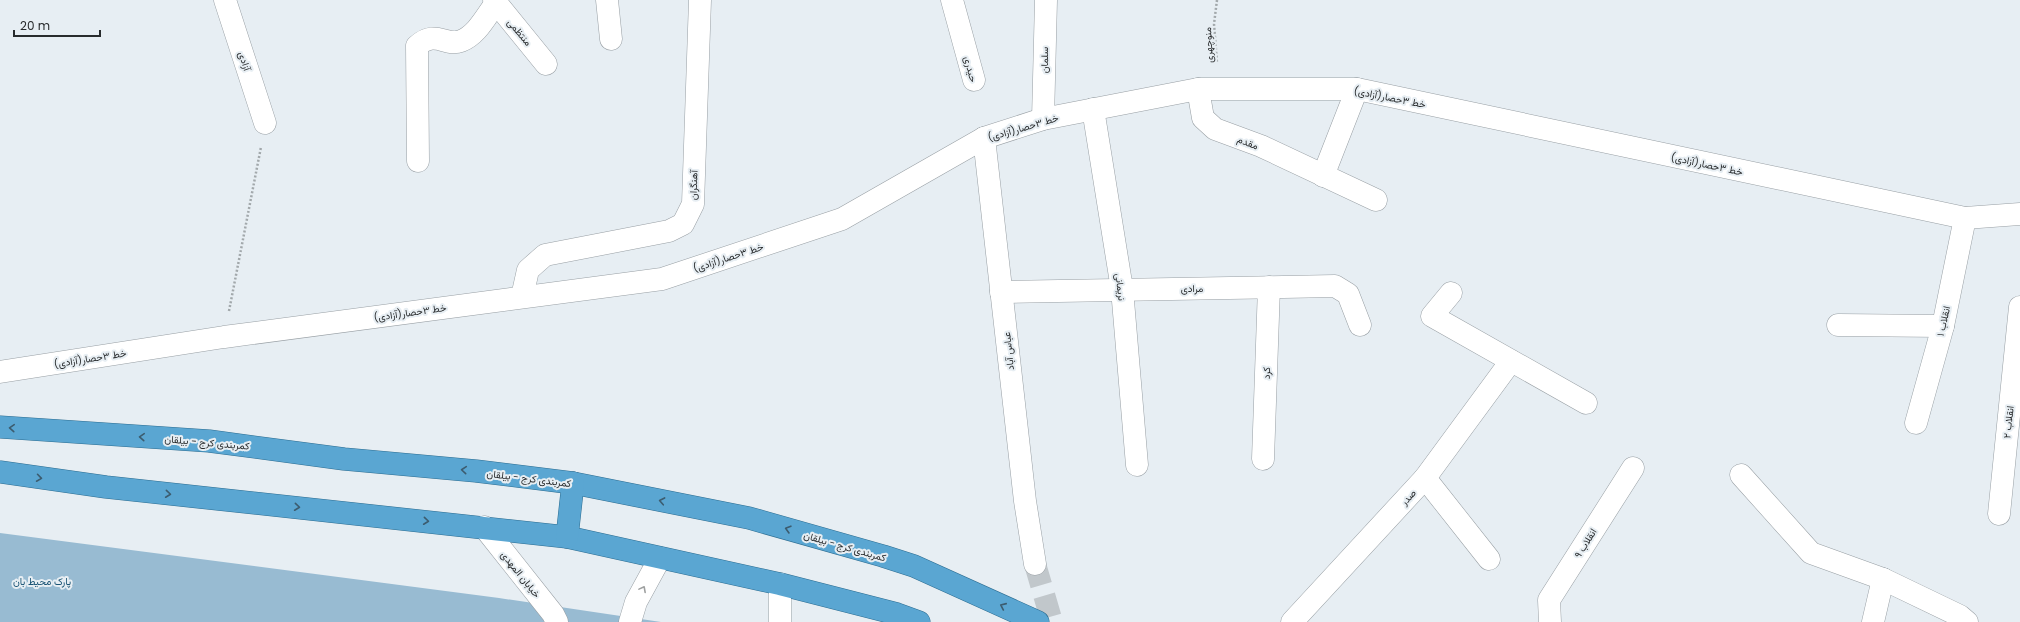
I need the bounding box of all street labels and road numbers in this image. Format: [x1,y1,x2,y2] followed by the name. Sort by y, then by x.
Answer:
[504,15,535,49] street label: منتظمی
[1200,27,1217,63] street label: منوچهری
[1037,47,1052,73] street label: سلمان
[234,50,255,73] street label: آزادی
[960,55,981,84] street label: حیدری
[1353,83,1428,112] street label: خط ۳حصار(آزادی)
[986,110,1061,145] street label: خط ۳حصار(آزادی)
[1235,132,1261,153] street label: مقدم
[1670,150,1745,180] street label: خط ۳حصار(آزادی)
[685,169,702,200] street label: آهنگران
[691,239,766,276] street label: خط ۳حصار(آزادی)
[1111,272,1130,302] street label: نریمانی
[1181,281,1203,296] street label: مرادی
[373,300,448,325] street label: خط ۳حصار(آزادی)
[1933,305,1954,338] street label: انقلاب ۱
[999,331,1018,371] street label: عباس آباد
[53,345,128,372] street label: خط ۳حصار(آزادی)
[1259,366,1274,379] street label: کرد
[1999,405,2018,439] street label: انقلاب ۲
[164,431,251,454] street label: کمربندی کرج - بیلقان
[486,466,573,491] street label: کمربندی کرج - بیلقان
[1396,486,1420,509] street label: صدر
[1570,526,1600,561] street label: انقلاب ۹
[802,528,888,566] street label: کمربندی کرج - بیلقان
[497,548,544,601] street label: خیابان المهدی

